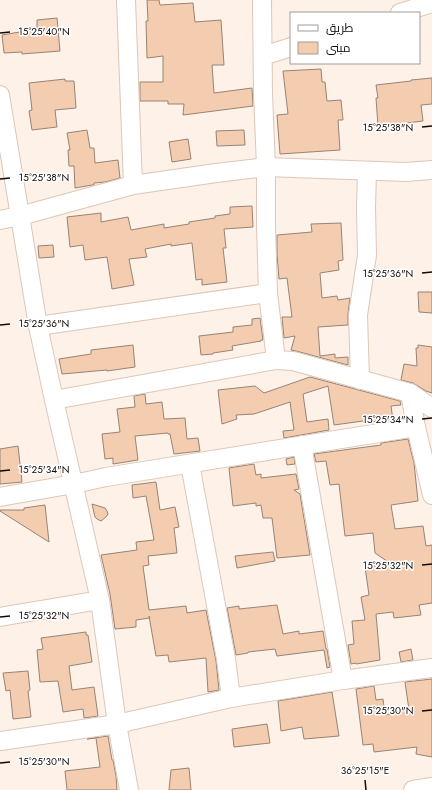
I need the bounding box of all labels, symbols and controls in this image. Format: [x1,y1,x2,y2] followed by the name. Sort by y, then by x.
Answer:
[290,12,420,64] legend
[326,19,354,37] text: طريق
[18,24,70,39] text: 15°25'40"N
[326,39,351,57] text: مبنى
[363,120,413,135] text: 15°25'38"N
[19,170,69,185] text: 15°25'38"N
[363,266,413,281] text: 15°25'36"N
[19,316,69,331] text: 15°25'36"N
[363,412,413,427] text: 15°25'34"N
[19,462,69,477] text: 15°25'34"N
[363,558,413,573] text: 15°25'32"N
[19,608,69,623] text: 15°25'32"N
[363,703,413,718] text: 15°25'30"N
[19,754,69,769] text: 15°25'30"N
[341,763,389,778] text: 36°25'15"E

